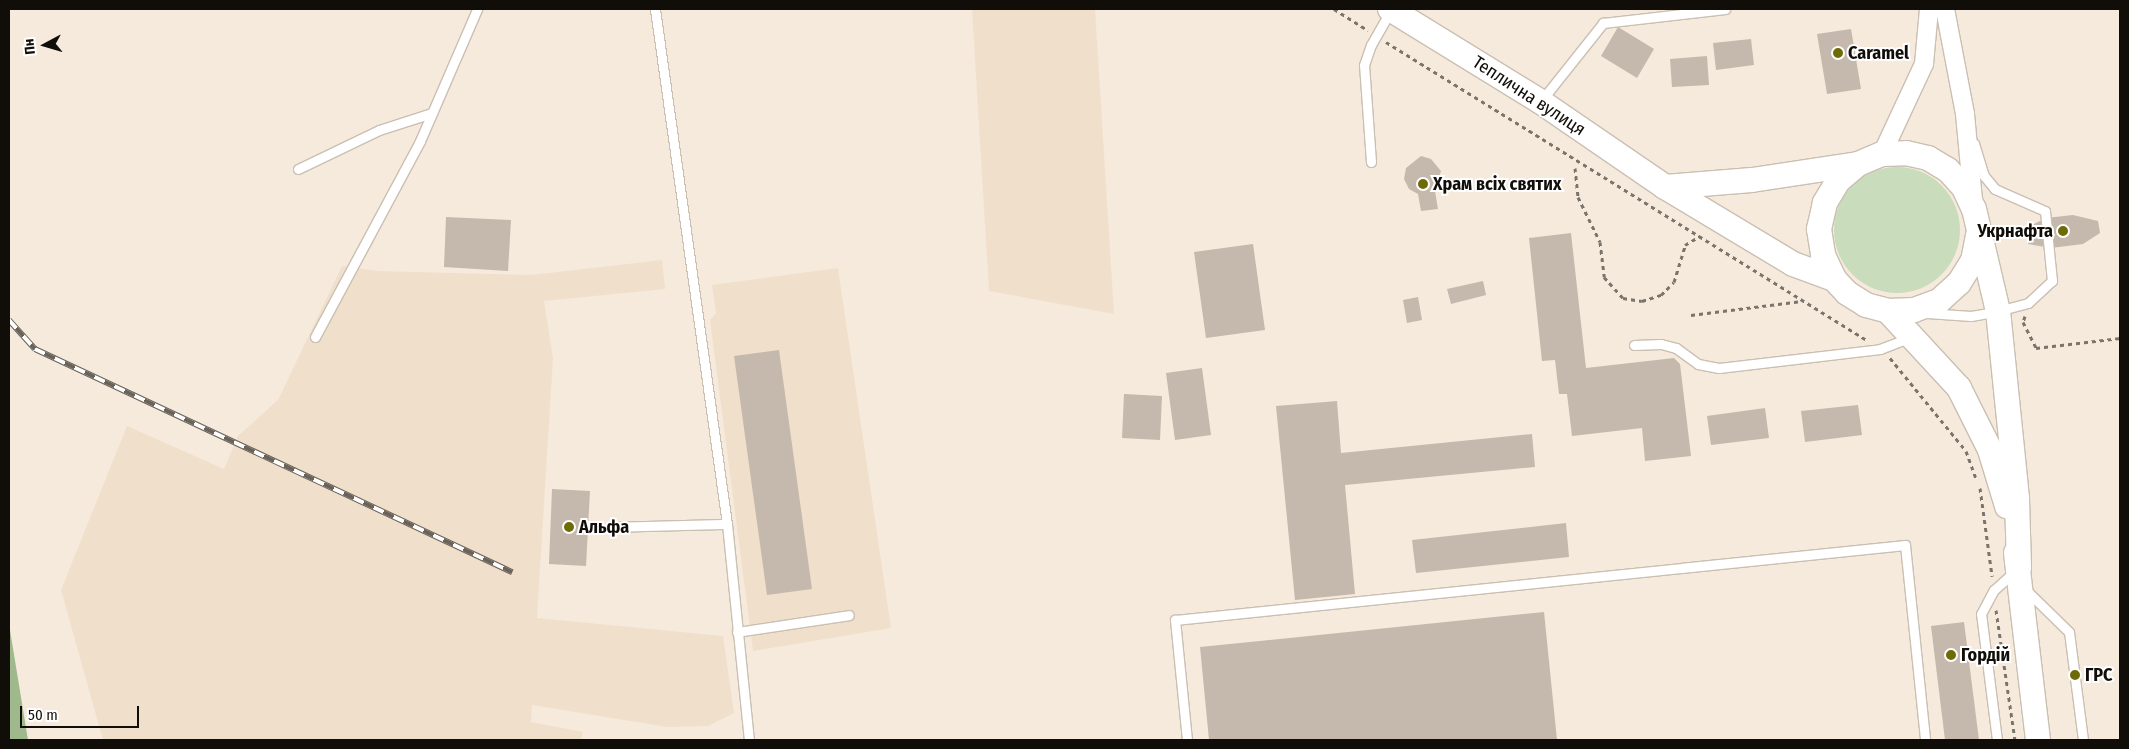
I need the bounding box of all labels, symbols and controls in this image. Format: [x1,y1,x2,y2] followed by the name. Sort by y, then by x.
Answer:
[20,20,70,70] north arrow
[20,38,39,55] text: Пн
[1848,42,1909,64] place label: Caramel
[1832,47,1844,59] marker: Caramel
[1469,51,1589,141] street label: Теплична вулиця
[1433,173,1561,195] place label: Храм всіх святих
[1417,178,1429,190] marker: Храм всіх святих
[1977,220,2053,242] place label: Укрнафта
[2057,225,2069,237] marker: Укрнафта
[579,516,629,538] place label: Альфа
[563,521,575,533] marker: Альфа
[1961,644,2010,666] place label: Гордій
[1945,649,1957,661] marker: Гордій
[2085,664,2113,686] place label: ГРС
[2069,669,2081,681] marker: ГРС
[22,696,141,728] scale bar
[28,706,58,724] text: 50 m

